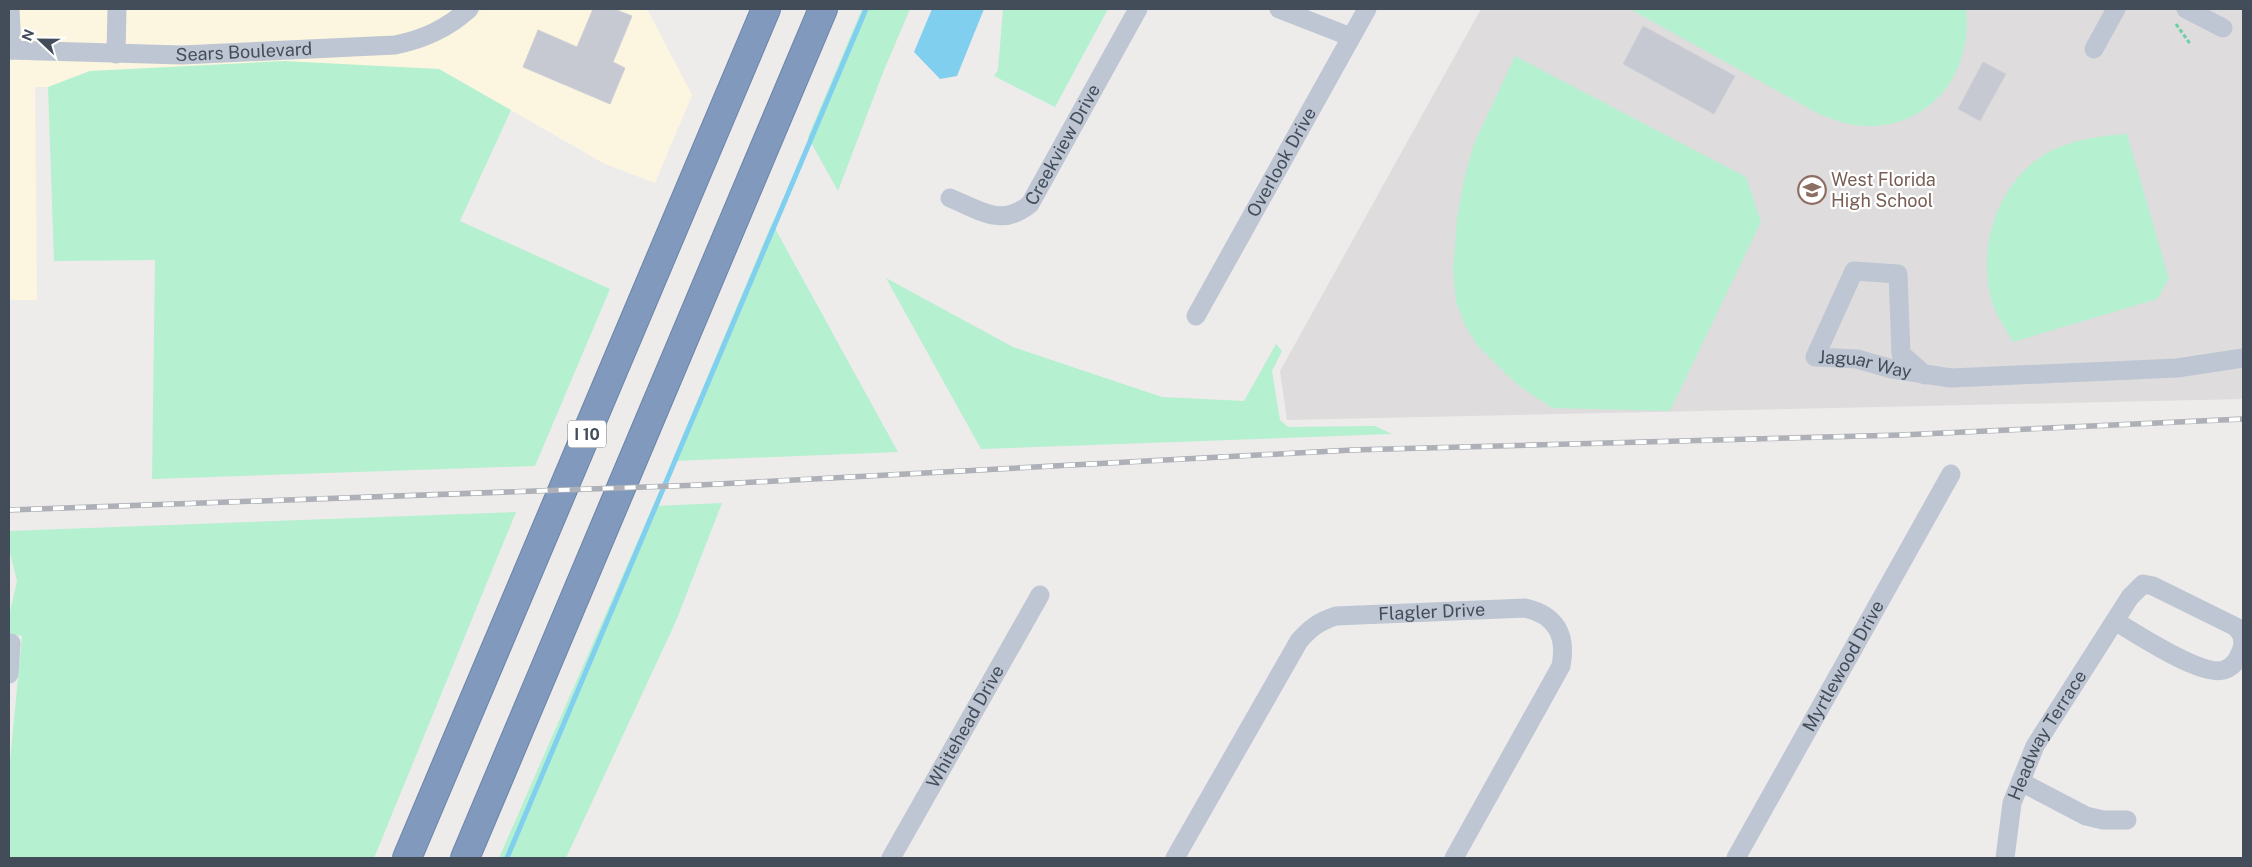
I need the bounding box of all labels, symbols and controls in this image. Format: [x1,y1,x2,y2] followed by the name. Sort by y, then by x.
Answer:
[15,15,65,65] north arrow
[18,27,37,43] text: N
[175,38,313,65] street label: Sears Boulevard
[1020,80,1104,209] street label: Creekview Drive
[1242,103,1320,221] street label: Overlook Drive
[1831,169,1936,211] place label: West Florida High School
[1797,175,1827,205] school or university icon: West Florida High School
[1818,346,1913,382] street label: Jaguar Way
[568,420,606,448] road number: I 10
[1798,597,1888,735] street label: Myrtlewood Drive
[1378,599,1486,624] street label: Flagler Drive
[922,661,1008,791] street label: Whitehead Drive
[2003,666,2091,803] street label: Headway Terrace

